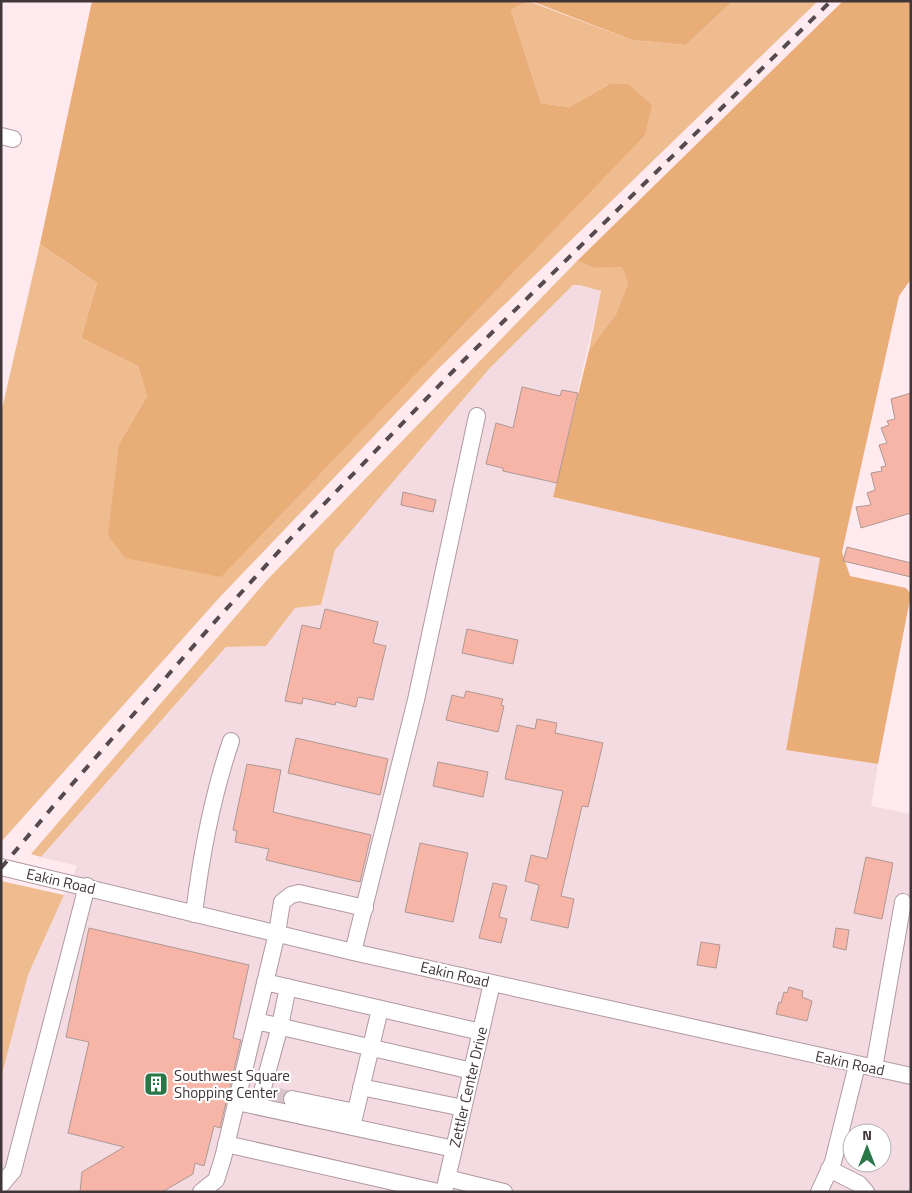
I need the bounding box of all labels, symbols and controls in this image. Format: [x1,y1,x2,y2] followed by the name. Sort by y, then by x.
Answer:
[24,862,98,900] street label: Eakin Road
[418,955,492,993] street label: Eakin Road
[443,1024,493,1150] street label: Zettler Center Drive
[813,1044,887,1082] street label: Eakin Road
[174,1064,290,1104] place label: Southwest Square Shopping Center
[143,1071,169,1097] building icon: Southwest Square Shopping Center
[842,1123,892,1173] north arrow
[862,1124,872,1145] text: N

